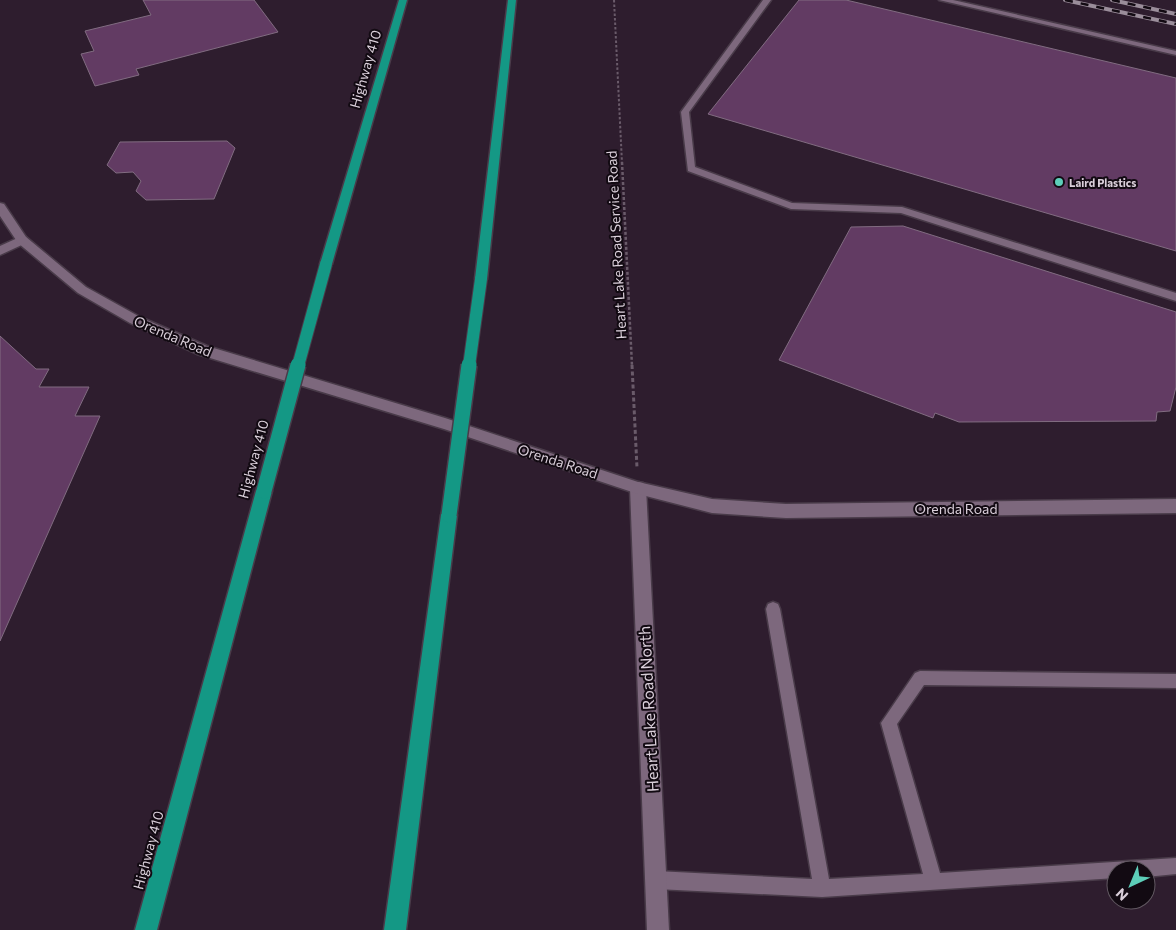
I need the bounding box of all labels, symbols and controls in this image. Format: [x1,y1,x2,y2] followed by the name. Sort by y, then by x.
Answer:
[346,28,384,110] street label: Highway 410
[603,150,629,340] street label: Heart Lake Road Service Road
[1053,176,1065,188] marker: Laird Plastics
[1069,176,1136,189] place label: Laird Plastics
[131,312,215,360] street label: Orenda Road
[234,418,272,500] street label: Highway 410
[516,440,600,482] street label: Orenda Road
[915,500,997,517] street label: Orenda Road
[634,625,662,793] street label: Heart Lake Road North
[129,809,167,891] street label: Highway 410
[1106,860,1156,910] north arrow
[1112,885,1131,904] text: N

